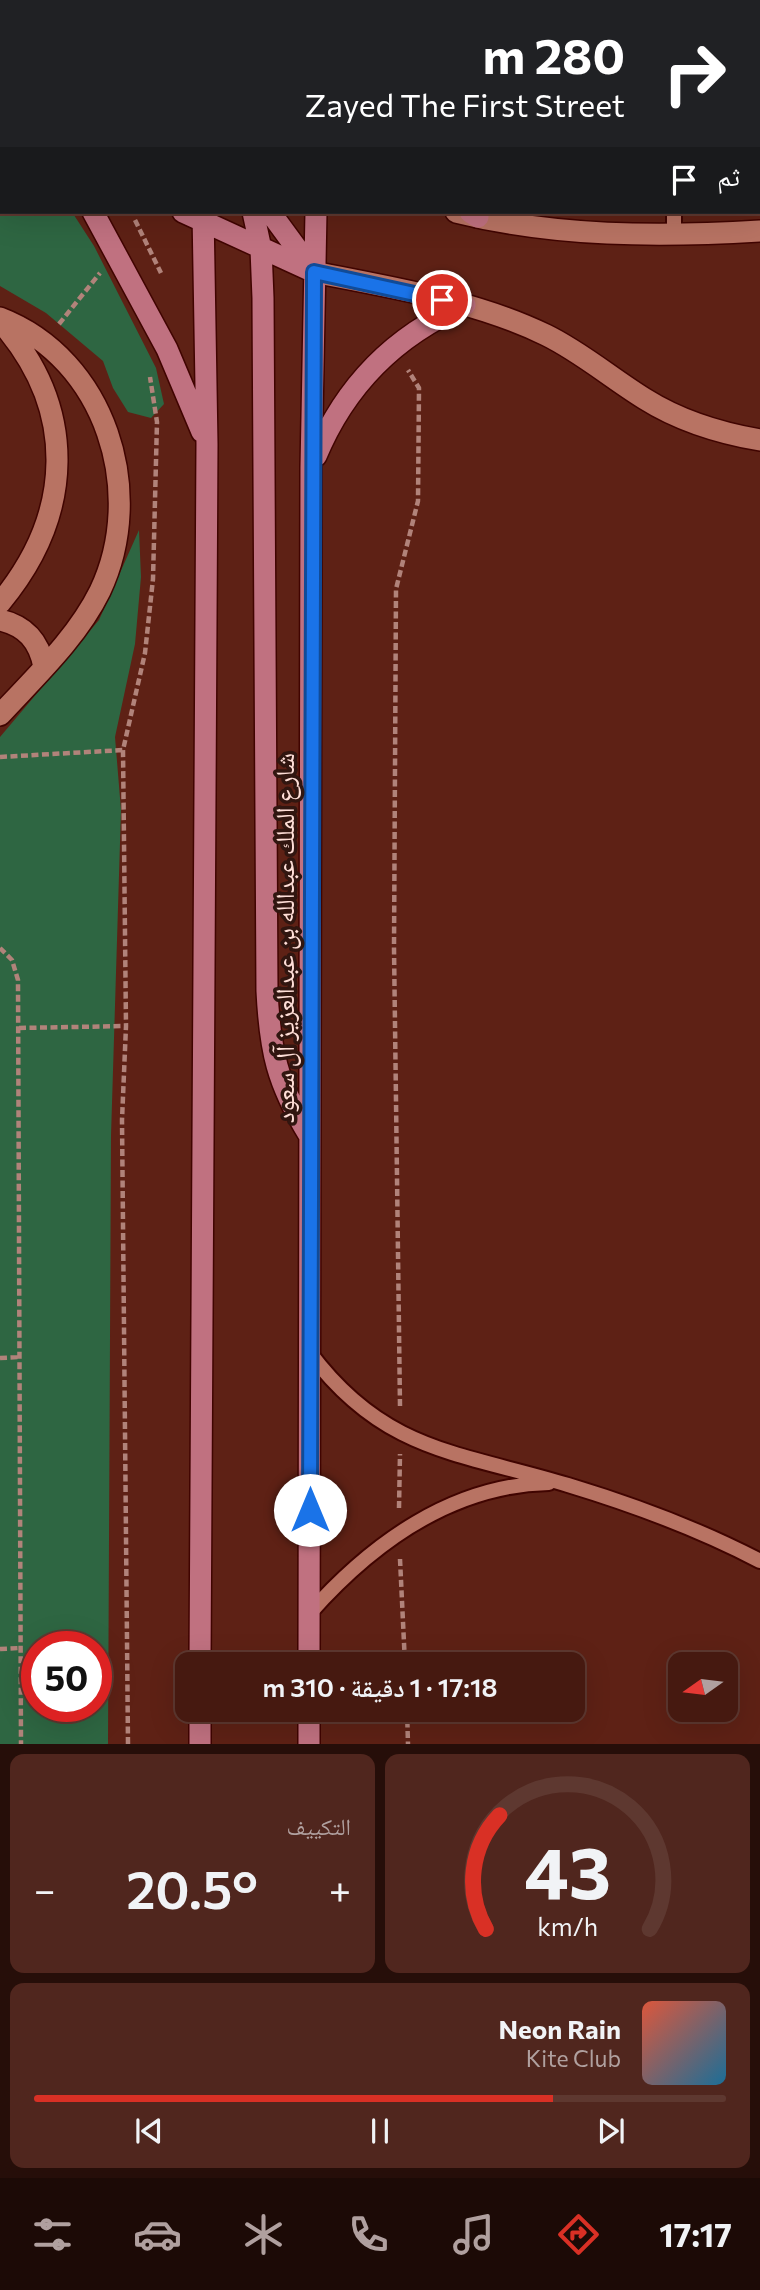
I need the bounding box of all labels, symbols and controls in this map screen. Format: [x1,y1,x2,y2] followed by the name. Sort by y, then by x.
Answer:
[482,24,625,84] text: 280 m
[649,28,740,119] icon: right
[305,84,625,124] text: Zayed The First Street
[717,160,740,191] text: ثم
[665,161,703,199] icon: arrive
[412,270,472,330] pin
[423,281,461,319] icon: arrive
[268,753,301,1123] street label: شارع الملك عبدالله بن عبدالعزيز آل سعود
[273,1473,347,1547] position arrow
[21,1631,112,1722] speed limit sign: 50
[668,1652,738,1722] north arrow
[668,1652,738,1722] map controls
[263,1671,497,1702] text: 17:18 · 1 دقيقة · 310 m
[286,1812,351,1840] text: التكييف
[524,1826,611,1915] text: 43
[126,1856,258,1920] text: 20.5°
[34,1865,56,1912] text: −
[329,1865,351,1912] text: +
[537,1911,598,1941] text: km/h
[498,2013,621,2044] text: Neon Rain
[526,2044,621,2072] text: Kite Club
[130,2112,168,2150] icon: previous
[361,2112,399,2150] icon: pause
[592,2112,630,2150] icon: next
[28,2210,77,2259] icon: filters
[133,2210,182,2259] icon: car
[239,2210,288,2259] icon: climate
[344,2210,393,2259] icon: phone
[449,2210,498,2259] icon: music
[554,2210,603,2259] icon: directions
[659,2214,732,2254] text: 17:17

